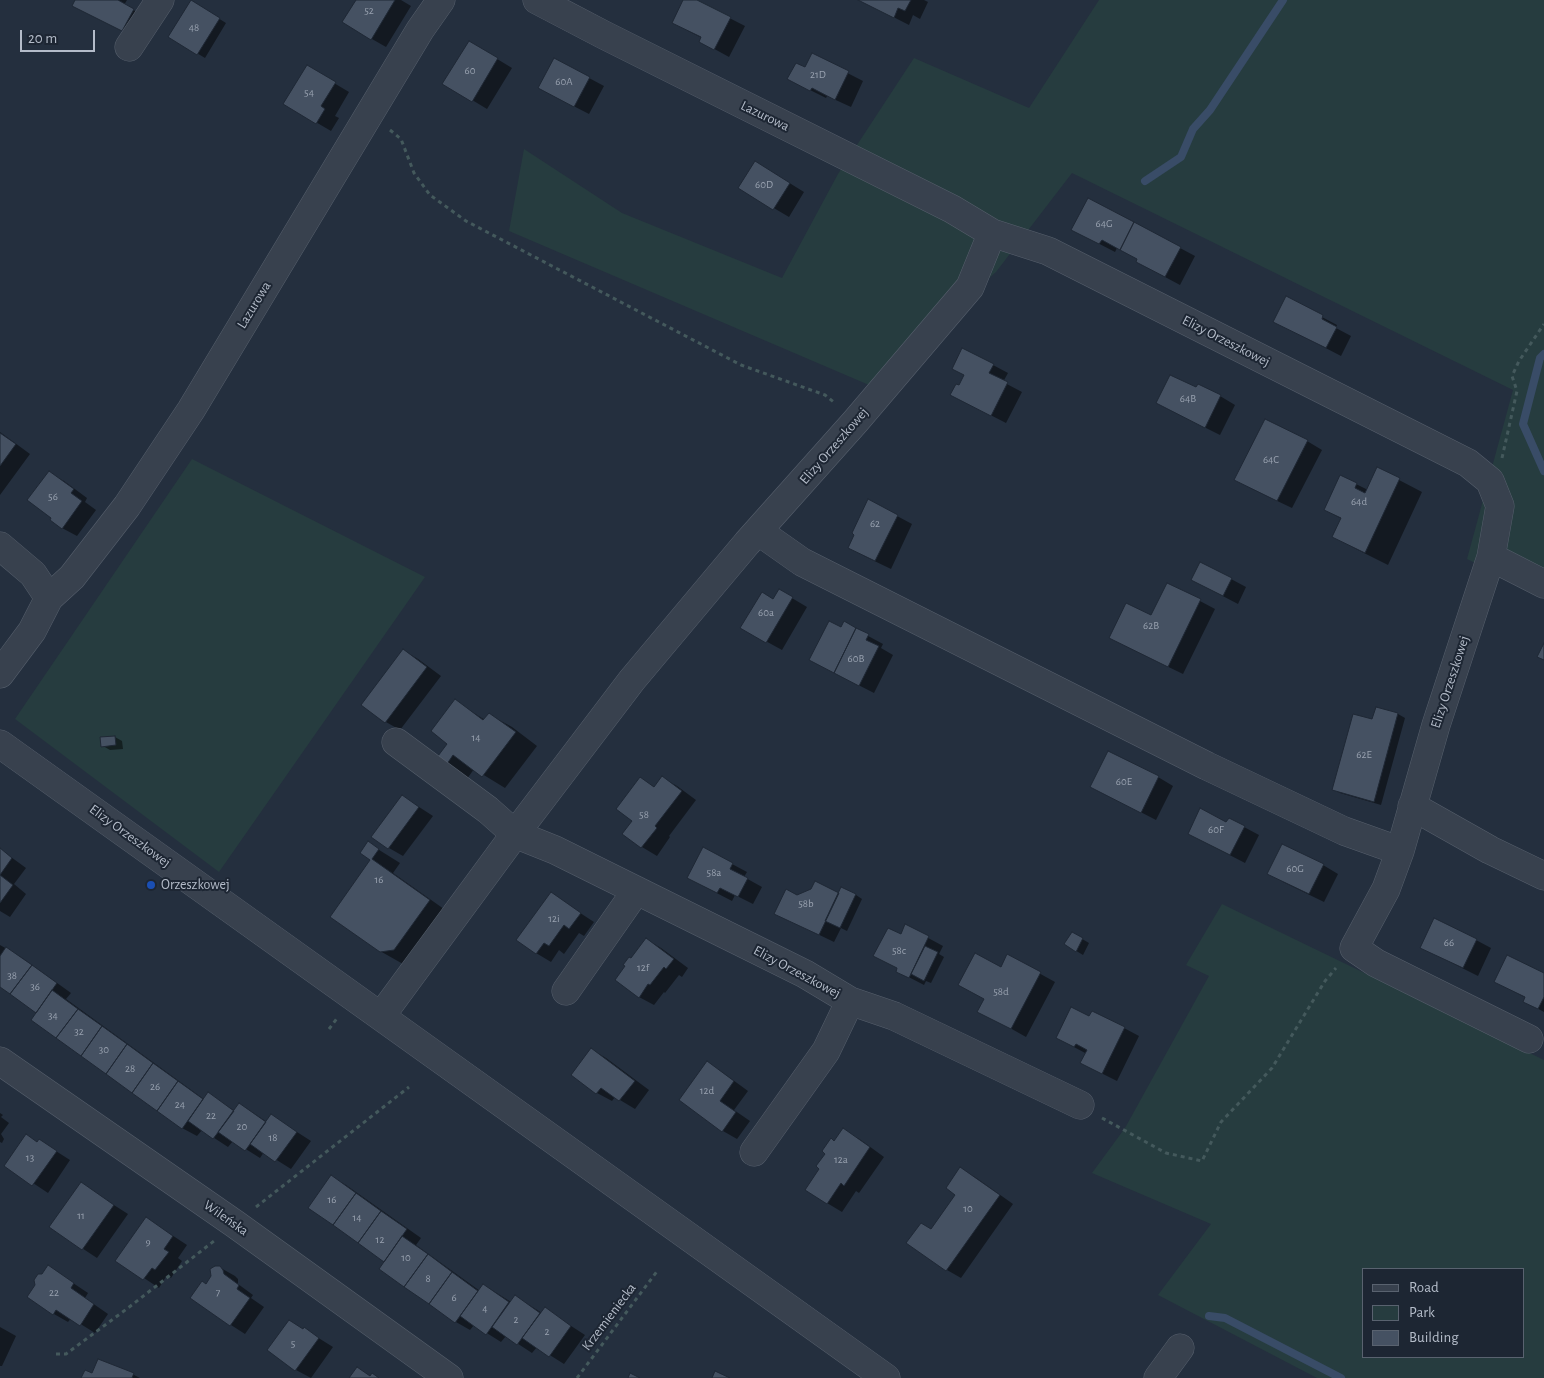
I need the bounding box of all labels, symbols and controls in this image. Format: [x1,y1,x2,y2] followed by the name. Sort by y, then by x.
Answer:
[364,4,374,18] house number: 52
[22,20,98,52] scale bar
[189,21,199,35] house number: 48
[28,31,57,46] text: 20 m
[465,64,475,78] house number: 60
[810,68,826,82] house number: 21D
[555,75,573,89] house number: 60A
[304,86,314,100] house number: 54
[738,97,792,135] street label: Lazurowa
[755,178,773,192] house number: 60D
[1095,217,1113,231] house number: 64G
[233,278,275,332] street label: Lazurowa
[1179,312,1273,370] street label: Elizy Orzeszkowej
[1180,392,1196,406] house number: 64B
[796,404,872,488] street label: Elizy Orzeszkowej
[1263,453,1279,467] house number: 64C
[48,490,58,504] house number: 56
[1351,495,1367,509] house number: 64d
[870,517,880,531] house number: 62
[758,606,774,620] house number: 60a
[1143,619,1159,633] house number: 62B
[1427,634,1473,730] street label: Elizy Orzeszkowej
[848,652,864,666] house number: 60B
[471,731,481,745] house number: 14
[1356,748,1372,762] house number: 62E
[1116,775,1132,789] house number: 60E
[86,801,174,871] street label: Elizy Orzeszkowej
[639,808,649,822] house number: 58
[1208,823,1224,837] house number: 60F
[1286,862,1304,876] house number: 60G
[707,866,721,880] house number: 58a
[375,873,383,887] house number: 16
[161,877,230,893] place label: Orzeszkowej
[145,879,157,891] marker: Orzeszkowej
[798,897,814,911] house number: 58b
[548,912,560,926] house number: 12i
[1444,936,1454,950] house number: 66
[751,942,843,1002] street label: Elizy Orzeszkowej
[892,944,906,958] house number: 58c
[637,961,649,975] house number: 12f
[7,969,17,983] house number: 38
[30,980,40,994] house number: 36
[993,985,1009,999] house number: 58d
[48,1009,58,1023] house number: 34
[74,1025,84,1039] house number: 32
[99,1043,109,1057] house number: 30
[125,1062,135,1076] house number: 28
[150,1080,160,1094] house number: 26
[700,1084,714,1098] house number: 12d
[175,1098,185,1112] house number: 24
[206,1109,216,1123] house number: 22
[237,1120,247,1134] house number: 20
[269,1131,277,1145] house number: 18
[26,1151,34,1165] house number: 13
[834,1153,848,1167] house number: 12a
[328,1193,336,1207] house number: 16
[200,1197,252,1239] street label: Wileńska
[963,1202,973,1216] house number: 10
[77,1209,85,1223] house number: 11
[352,1211,362,1225] house number: 14
[376,1233,384,1247] house number: 12
[145,1235,151,1249] house number: 9
[401,1251,411,1265] house number: 10
[1362,1268,1524,1358] legend
[425,1272,431,1286] house number: 8
[578,1280,640,1354] street label: Krzemieniecka
[1409,1280,1439,1295] text: Road
[49,1286,59,1300] house number: 22
[216,1286,220,1300] house number: 7
[451,1291,457,1305] house number: 6
[482,1302,488,1316] house number: 4
[1409,1305,1435,1320] text: Park
[513,1313,519,1327] house number: 2
[544,1325,550,1339] house number: 2
[1409,1330,1459,1345] text: Building
[291,1337,295,1351] house number: 5

